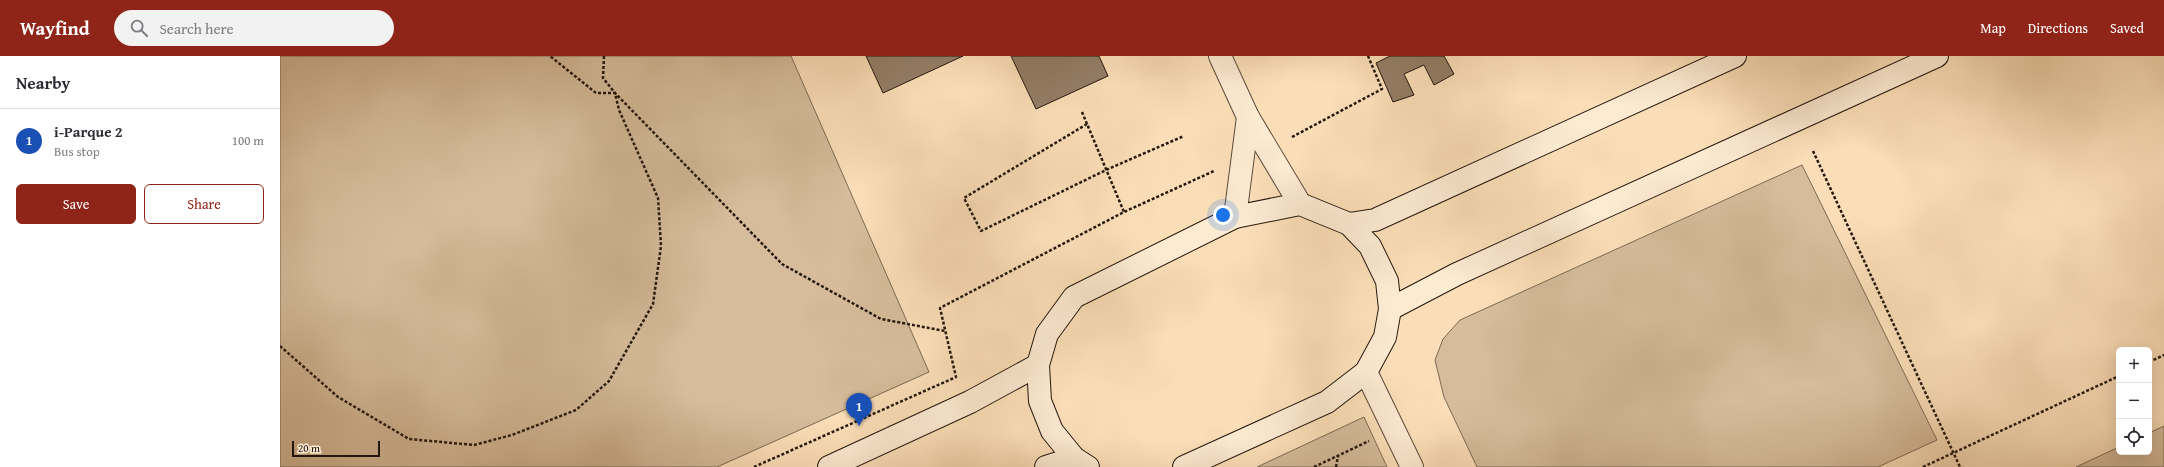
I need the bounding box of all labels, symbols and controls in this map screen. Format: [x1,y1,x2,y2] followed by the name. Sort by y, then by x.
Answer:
[114,10,394,46] search box
[20,14,90,42] text: Wayfind
[128,17,150,39] icon: search
[160,18,234,39] text: Search here
[1980,18,2006,38] text: Map
[2028,18,2088,38] text: Directions
[2110,18,2144,38] text: Saved
[16,70,70,95] text: Nearby
[54,121,123,142] text: i-Parque 2
[26,131,32,150] text: 1
[232,131,264,150] text: 100 m
[54,142,100,161] text: Bus stop
[16,184,136,224] button: Save
[144,184,264,224] button: Share
[1213,205,1233,225] your location
[2116,347,2152,455] map controls
[2116,347,2152,383] button: +
[2116,383,2152,419] button: −
[846,393,872,426] pin: 1
[2116,419,2152,455] button: locate
[292,439,380,458] scale bar
[298,440,320,456] text: 20 m

